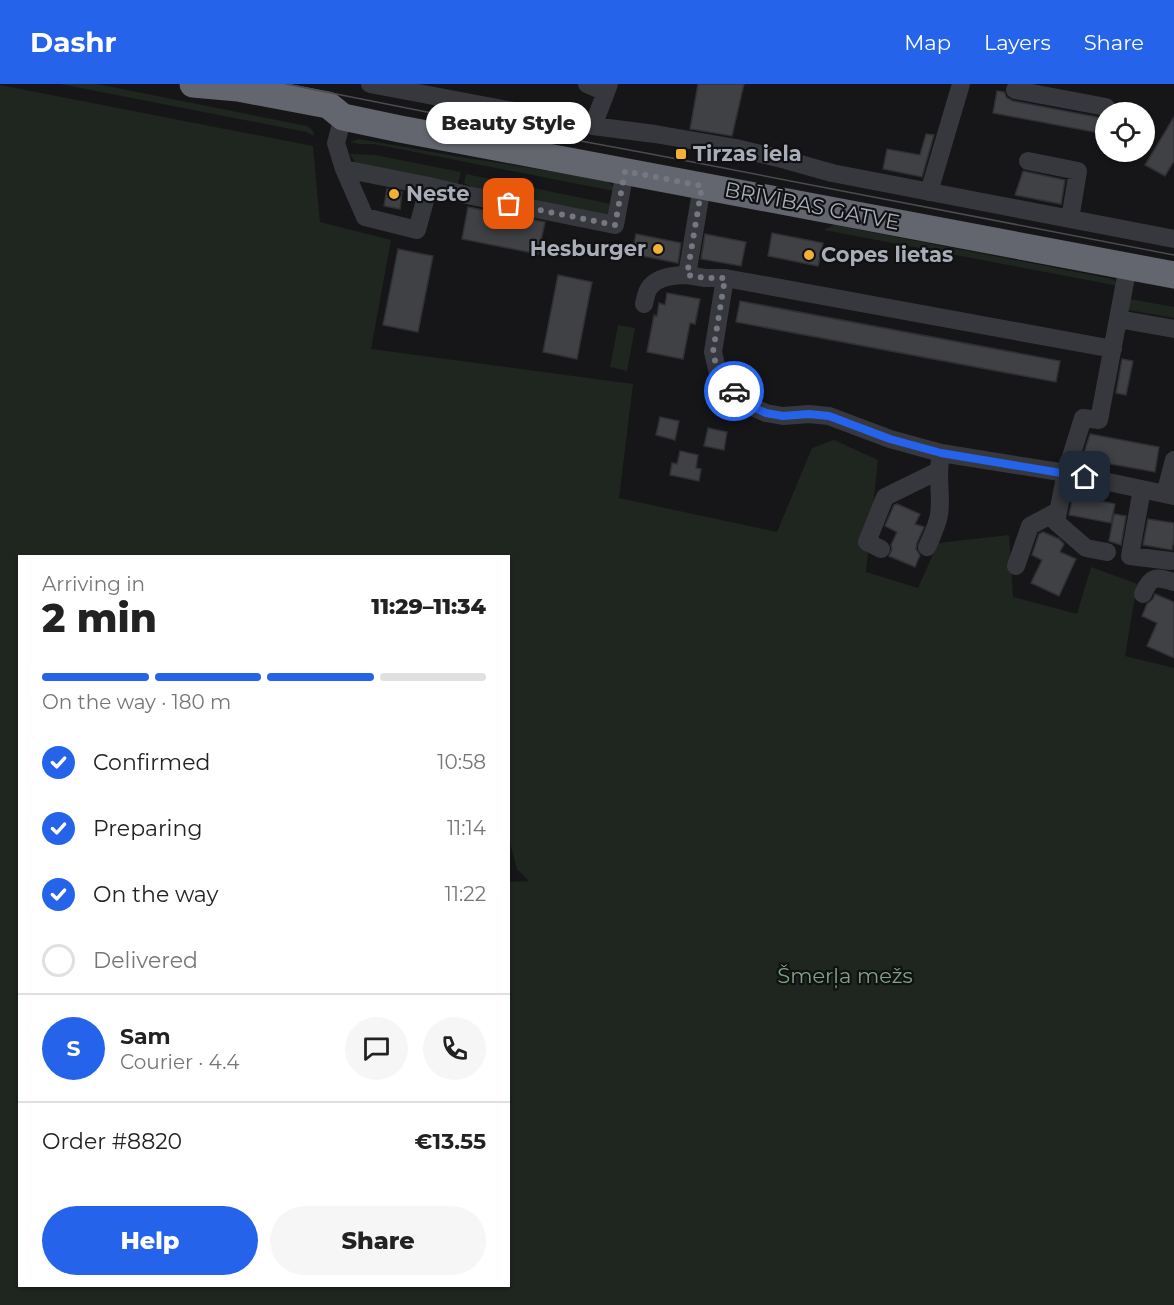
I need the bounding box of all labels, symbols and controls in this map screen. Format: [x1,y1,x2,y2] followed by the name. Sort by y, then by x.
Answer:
[30,25,117,59] text: Dashr
[904,30,951,55] text: Map
[984,30,1051,55] text: Layers
[1084,30,1144,55] text: Share
[426,102,592,144] callout: Beauty Style
[1095,102,1155,162] map controls
[1095,102,1155,162] button: locate
[441,111,576,135] text: Beauty Style
[693,141,802,166] place label: Tirzas iela
[674,147,688,161] marker: Tirzas iela
[722,176,902,235] street label: BRĪVĪBAS GATVE
[483,178,534,229] pin
[406,181,469,206] place label: Neste
[387,187,401,201] marker: Neste
[492,187,525,220] icon: bag
[530,236,646,261] place label: Hesburger
[651,242,665,256] marker: Hesburger
[821,242,953,267] place label: Copes lietas
[802,248,816,262] marker: Copes lietas
[704,361,764,421] courier
[718,375,751,408] icon: car
[1059,451,1110,502] pin
[1068,460,1101,493] icon: home
[42,572,145,596] text: Arriving in
[371,593,486,620] text: 11:29–11:34
[42,594,157,642] text: 2 min
[42,690,231,714] text: On the way · 180 m
[42,746,75,779] icon: check
[93,749,210,776] text: Confirmed
[437,750,486,774] text: 10:58
[42,812,75,845] icon: check
[93,815,202,842] text: Preparing
[447,816,486,840] text: 11:14
[42,878,75,911] icon: check
[93,881,218,908] text: On the way
[445,882,486,906] text: 11:22
[93,947,198,974] text: Delivered
[777,963,913,989] park label: Šmerļa mežs
[345,1017,408,1080] button: chat
[423,1017,486,1080] button: phone
[120,1023,171,1050] text: Sam
[66,1035,81,1062] text: S
[120,1050,239,1074] text: Courier · 4.4
[42,1128,182,1155] text: Order #8820
[414,1128,486,1155] text: €13.55
[42,1206,258,1275] button: Help
[270,1206,486,1275] button: Share

